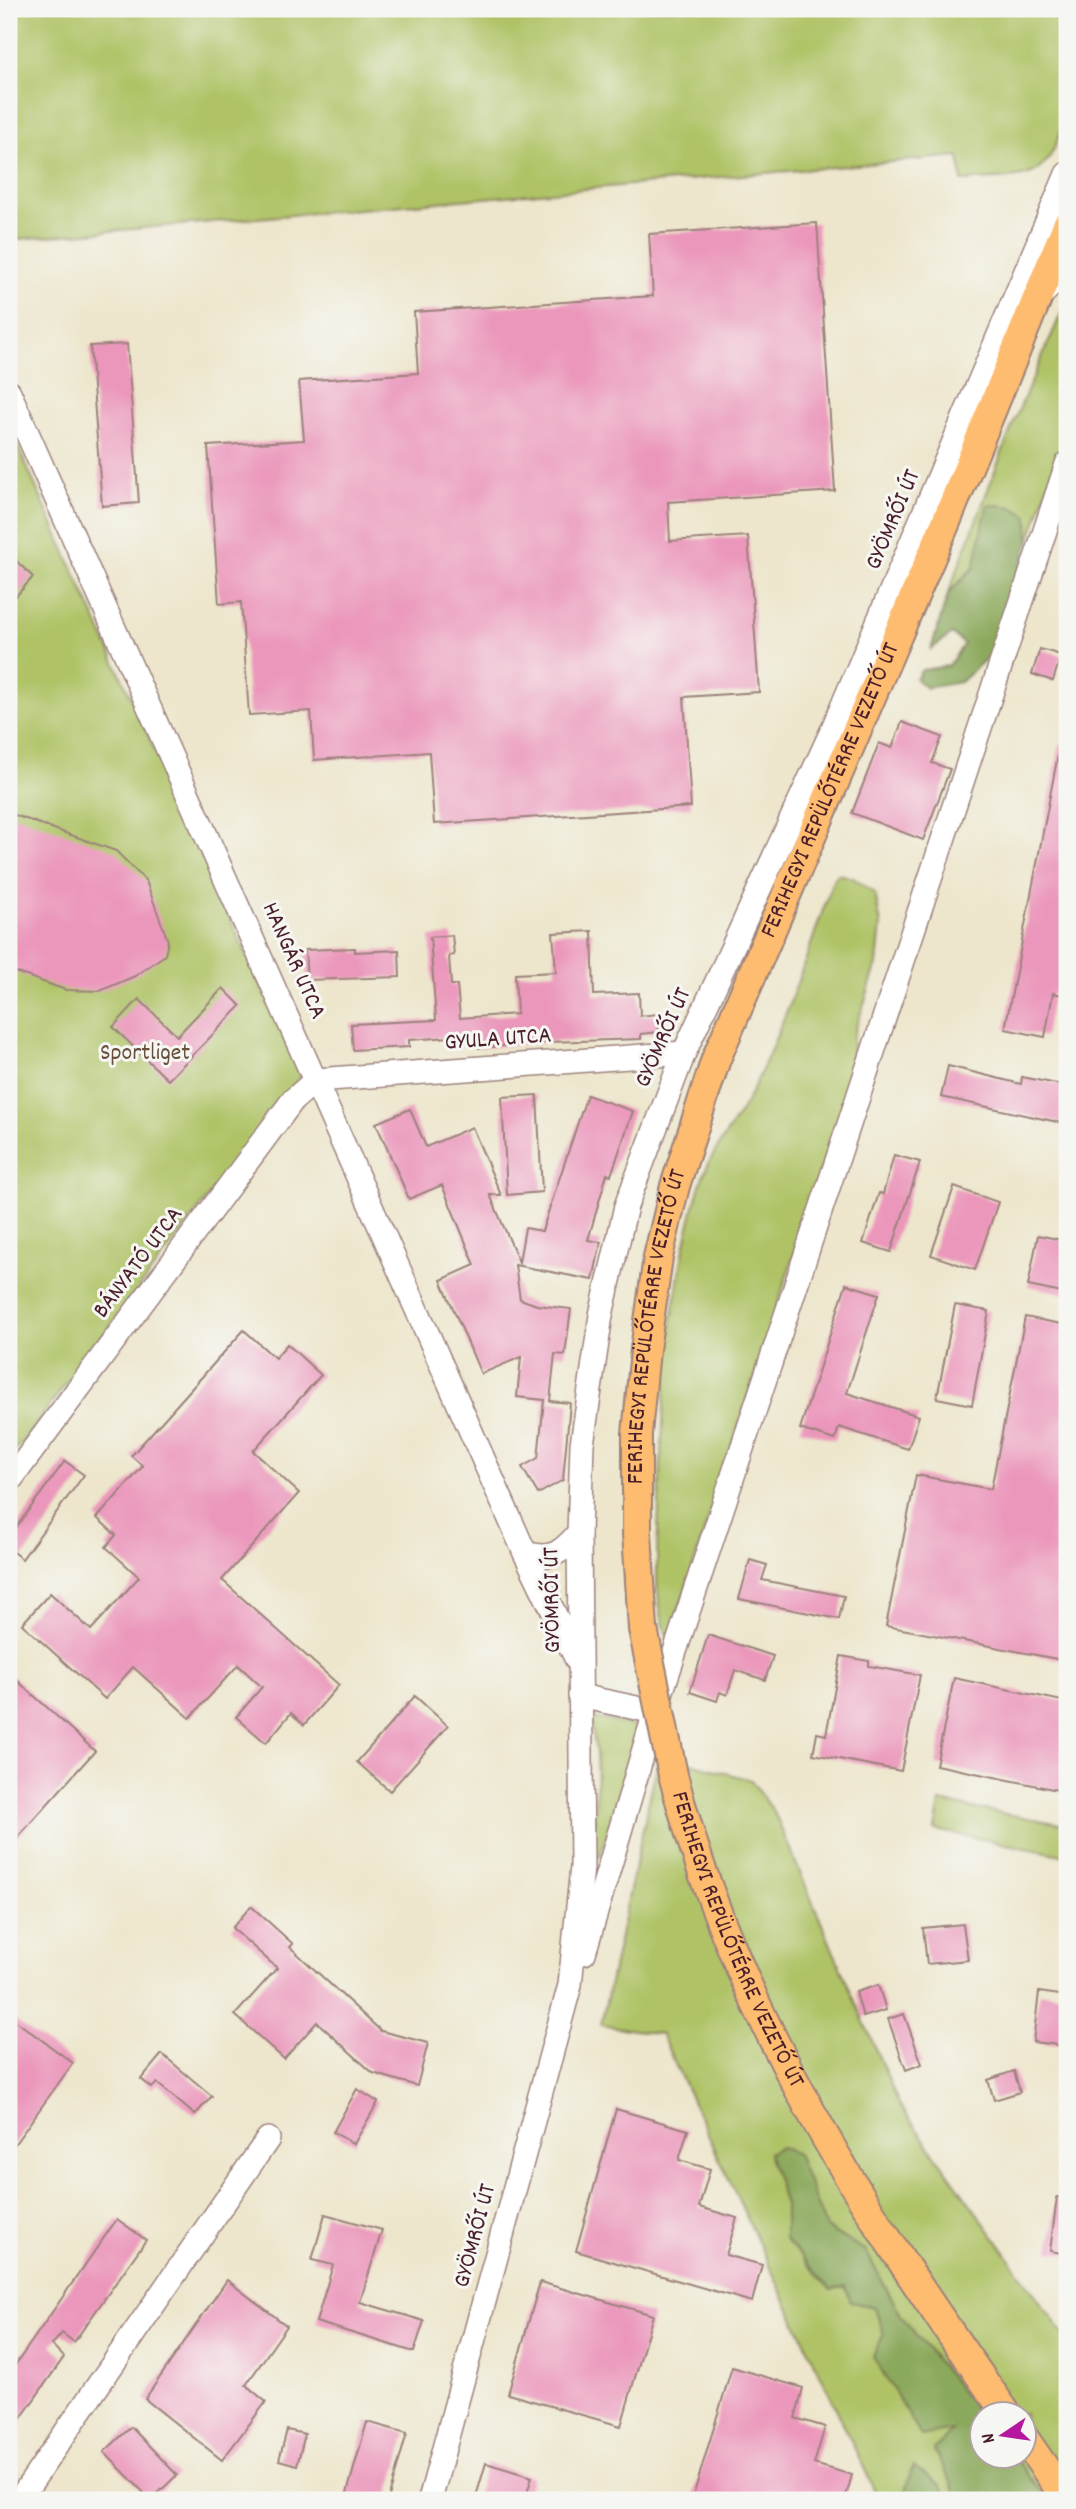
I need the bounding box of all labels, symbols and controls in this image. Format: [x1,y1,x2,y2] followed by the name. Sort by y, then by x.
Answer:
[858,464,931,576] street label: GYÖMRŐI ÚT
[753,637,909,943] street label: FERIHEGYI REPÜLŐTÉRRE VEZETŐ ÚT
[252,897,334,1025] street label: HANGÁR UTCA
[627,982,701,1093] street label: GYÖMRŐI ÚT
[443,1019,553,1061] street label: GYULA UTCA
[100,1037,190,1071] park label: Sportliget
[620,1165,696,1484] street label: FERIHEGYI REPÜLŐTÉRRE VEZETŐ ÚT
[86,1200,192,1326] street label: BÁNYATÓ UTCA
[535,1546,571,1653] street label: GYÖMRŐI ÚT
[661,1788,812,2095] street label: FERIHEGYI REPÜLŐTÉRRE VEZETŐ ÚT
[446,2180,506,2292] street label: GYÖMRŐI ÚT
[968,2400,1038,2470] north arrow
[976,2430,1004,2446] text: N

